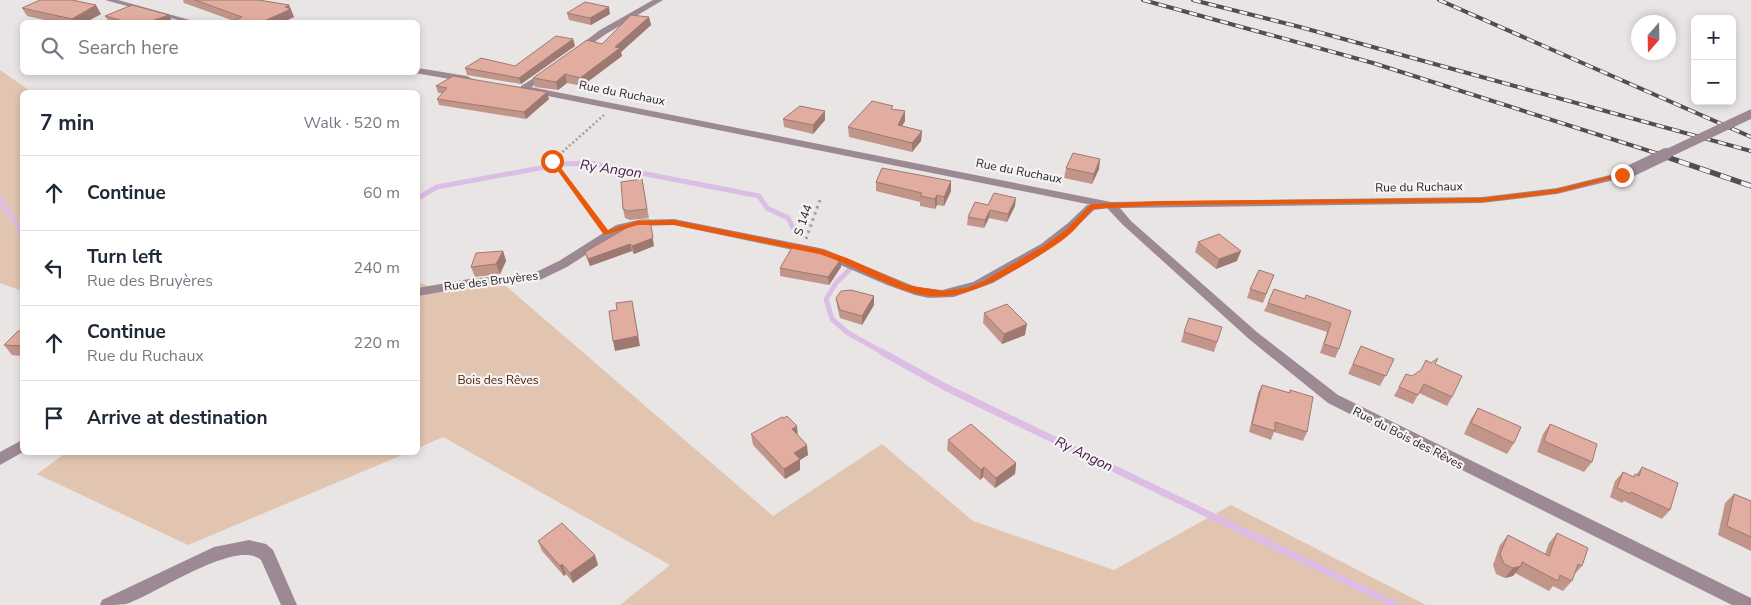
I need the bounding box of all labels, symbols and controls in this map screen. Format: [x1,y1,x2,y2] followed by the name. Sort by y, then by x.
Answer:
[1631,15,1676,60] north arrow
[1691,15,1736,105] map controls
[1691,15,1736,60] button: +
[20,20,420,75] search box
[38,34,66,62] icon: search
[78,35,179,61] text: Search here
[1691,60,1736,105] button: −
[577,77,667,109] street label: Rue du Ruchaux
[40,109,94,137] text: 7 min
[304,112,400,134] text: Walk · 520 m
[541,150,564,173] route start
[579,155,643,183] water label: Ry Angon
[974,155,1064,187] street label: Rue du Ruchaux
[1611,164,1634,187] route end
[1375,178,1464,196] street label: Rue du Ruchaux
[40,179,68,207] icon: ahead
[87,180,166,206] text: Continue
[363,182,400,204] text: 60 m
[790,202,816,238] street label: S 144
[87,244,162,270] text: Turn left
[40,254,68,282] icon: left
[353,257,400,279] text: 240 m
[443,267,539,295] street label: Rue des Bruyères
[87,270,213,292] text: Rue des Bruyères
[87,319,166,345] text: Continue
[40,329,68,357] icon: ahead
[353,332,400,354] text: 220 m
[87,345,204,367] text: Rue du Ruchaux
[457,372,539,388] park label: Bois des Rêves
[1350,403,1466,473] street label: Rue du Bois des Rêves
[40,404,68,432] icon: arrive
[87,405,268,431] text: Arrive at destination
[1052,432,1116,476] water label: Ry Angon

